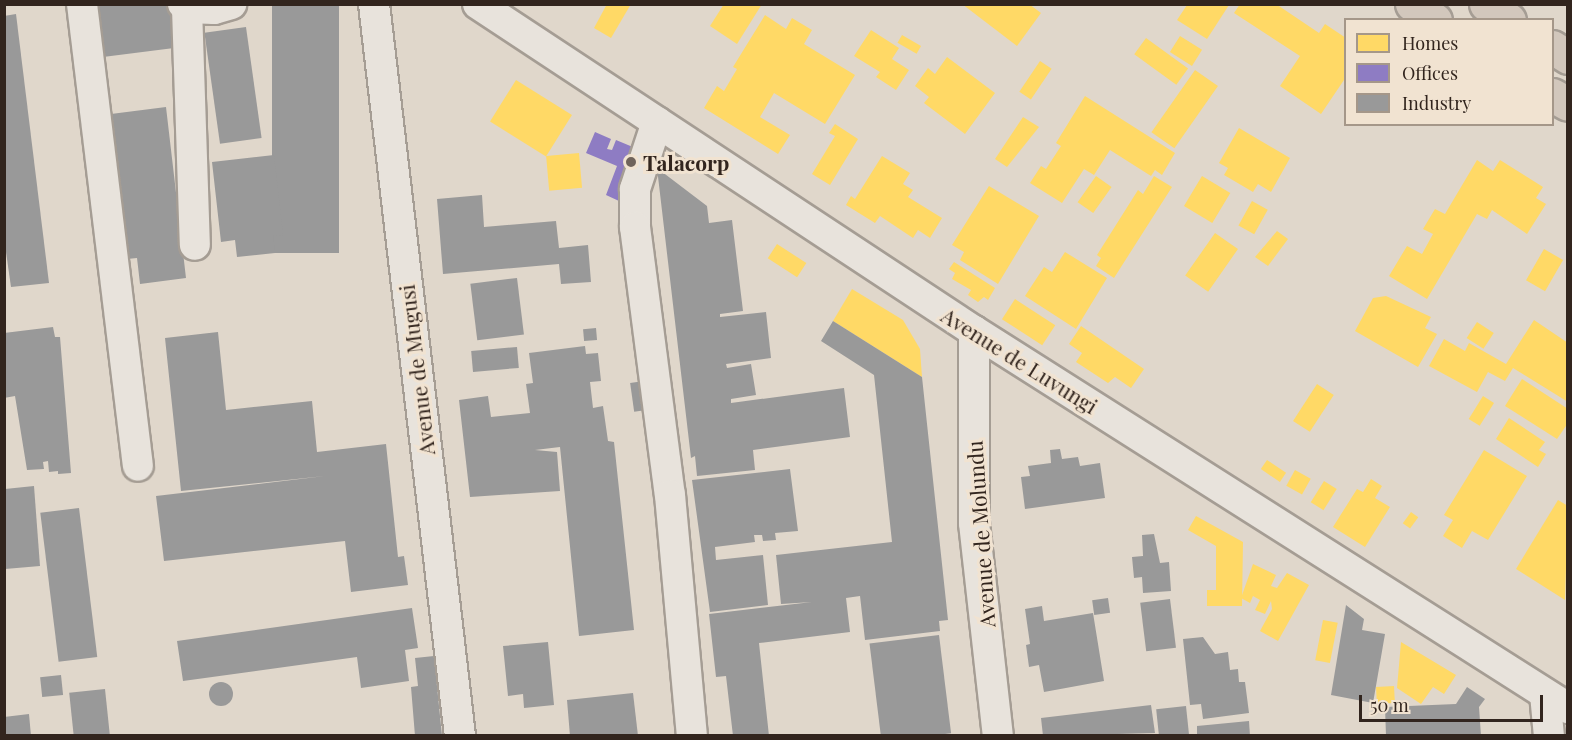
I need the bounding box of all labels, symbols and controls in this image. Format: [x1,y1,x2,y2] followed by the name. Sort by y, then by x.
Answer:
[1344,18,1554,126] legend
[1402,31,1458,55] text: Homes
[1402,61,1458,85] text: Offices
[1402,91,1471,115] text: Industry
[643,149,729,175] place label: Talacorp
[624,155,638,169] marker: Talacorp
[393,283,439,457] street label: Avenue de Mugusi
[937,302,1103,418] street label: Avenue de Luvungi
[961,440,999,628] street label: Avenue de Molundu
[1362,683,1546,721] scale bar
[1370,693,1409,717] text: 50 m

